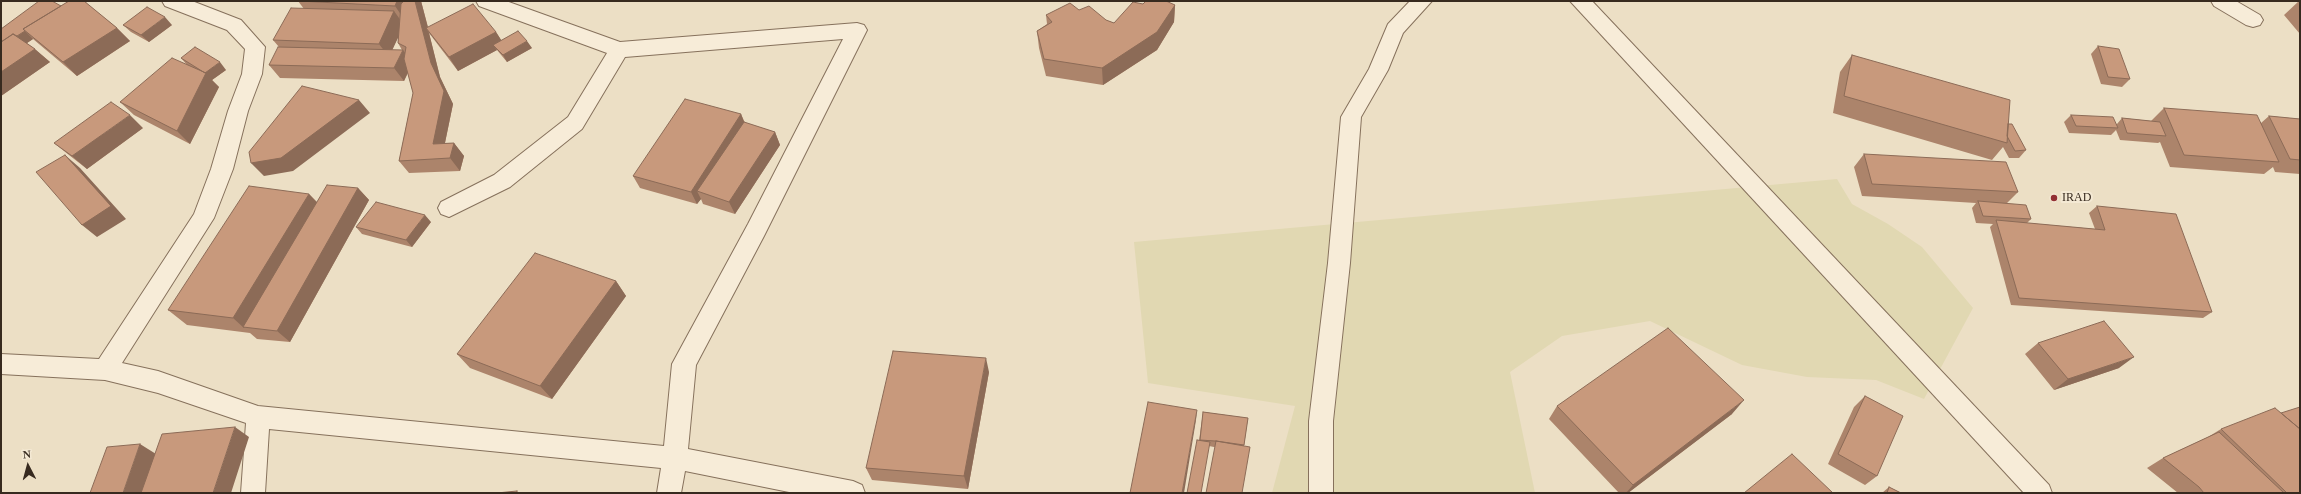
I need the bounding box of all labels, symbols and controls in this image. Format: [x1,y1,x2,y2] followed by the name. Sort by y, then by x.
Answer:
[2062,191,2091,205] place label: IRAD
[2049,193,2059,203] marker: IRAD
[8,446,48,486] north arrow
[22,448,31,460] text: N

